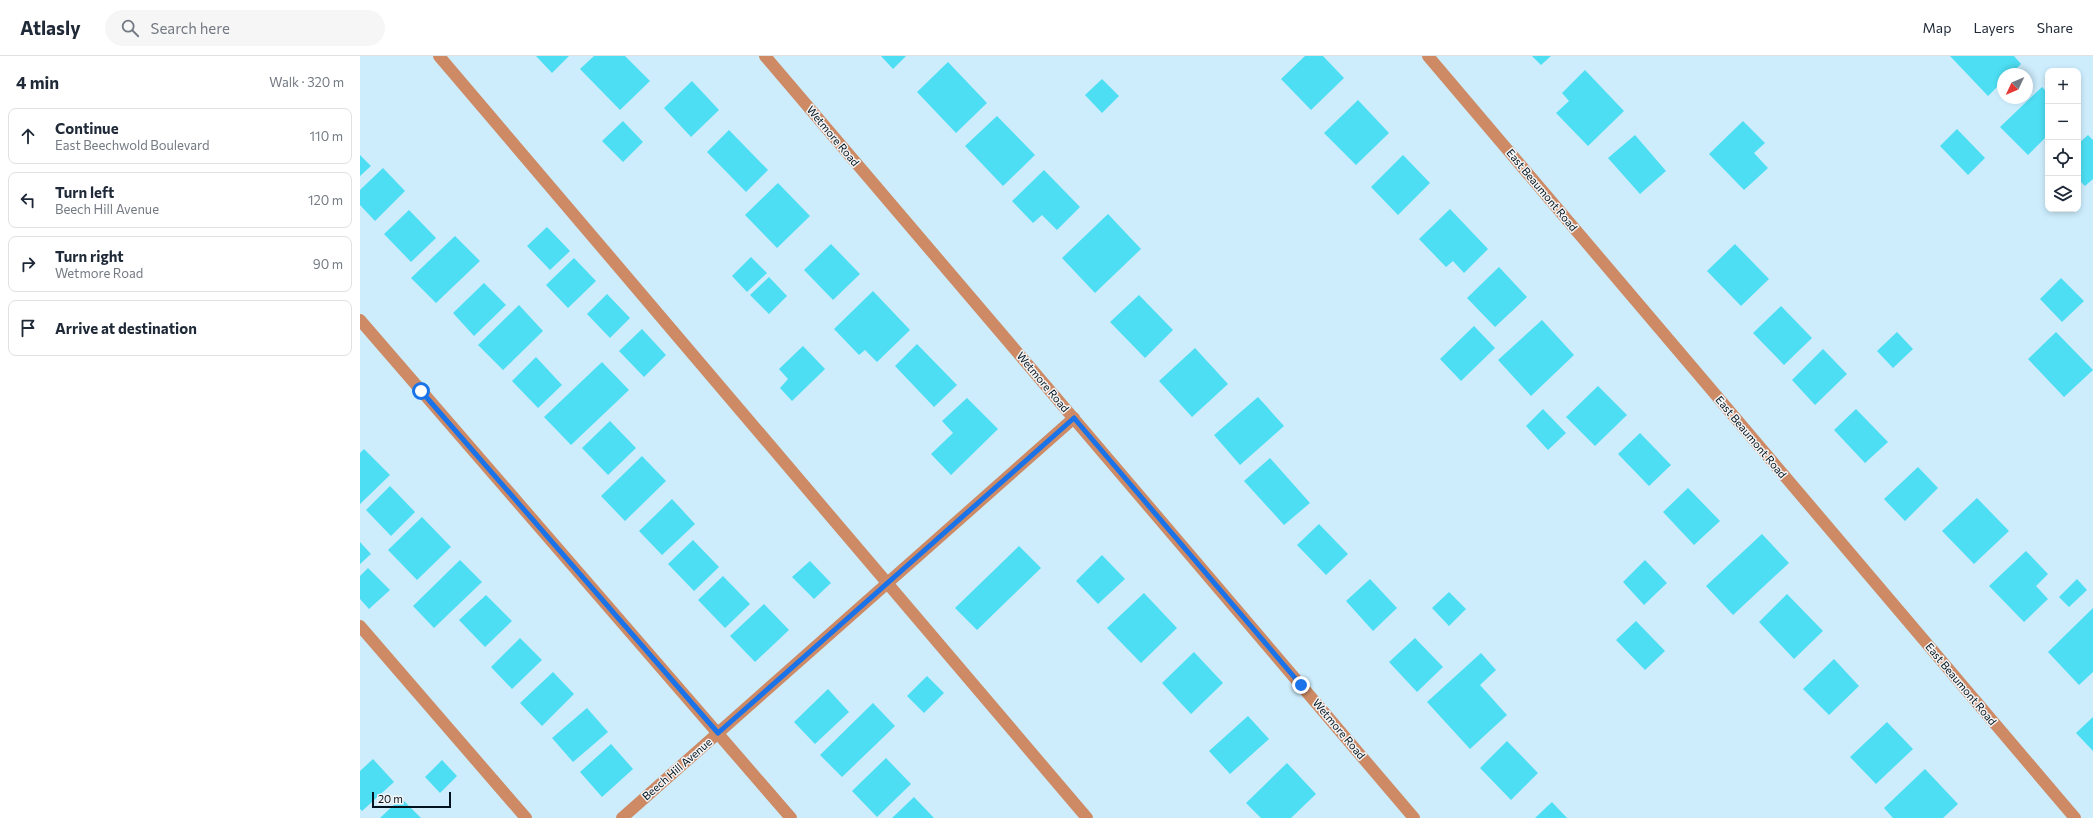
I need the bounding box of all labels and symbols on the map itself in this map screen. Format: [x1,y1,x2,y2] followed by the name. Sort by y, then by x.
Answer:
[1997,68,2033,104] north arrow
[804,103,862,168] street label: Wetmore Road
[1504,146,1581,233] street label: East Beaumont Road
[1014,349,1072,414] street label: Wetmore Road
[412,382,430,400] route start
[1713,393,1790,480] street label: East Beaumont Road
[1923,640,2000,727] street label: East Beaumont Road
[1292,676,1310,694] route end
[1310,696,1368,761] street label: Wetmore Road
[639,735,714,802] street label: Beech Hill Avenue
[372,790,451,809] scale bar

